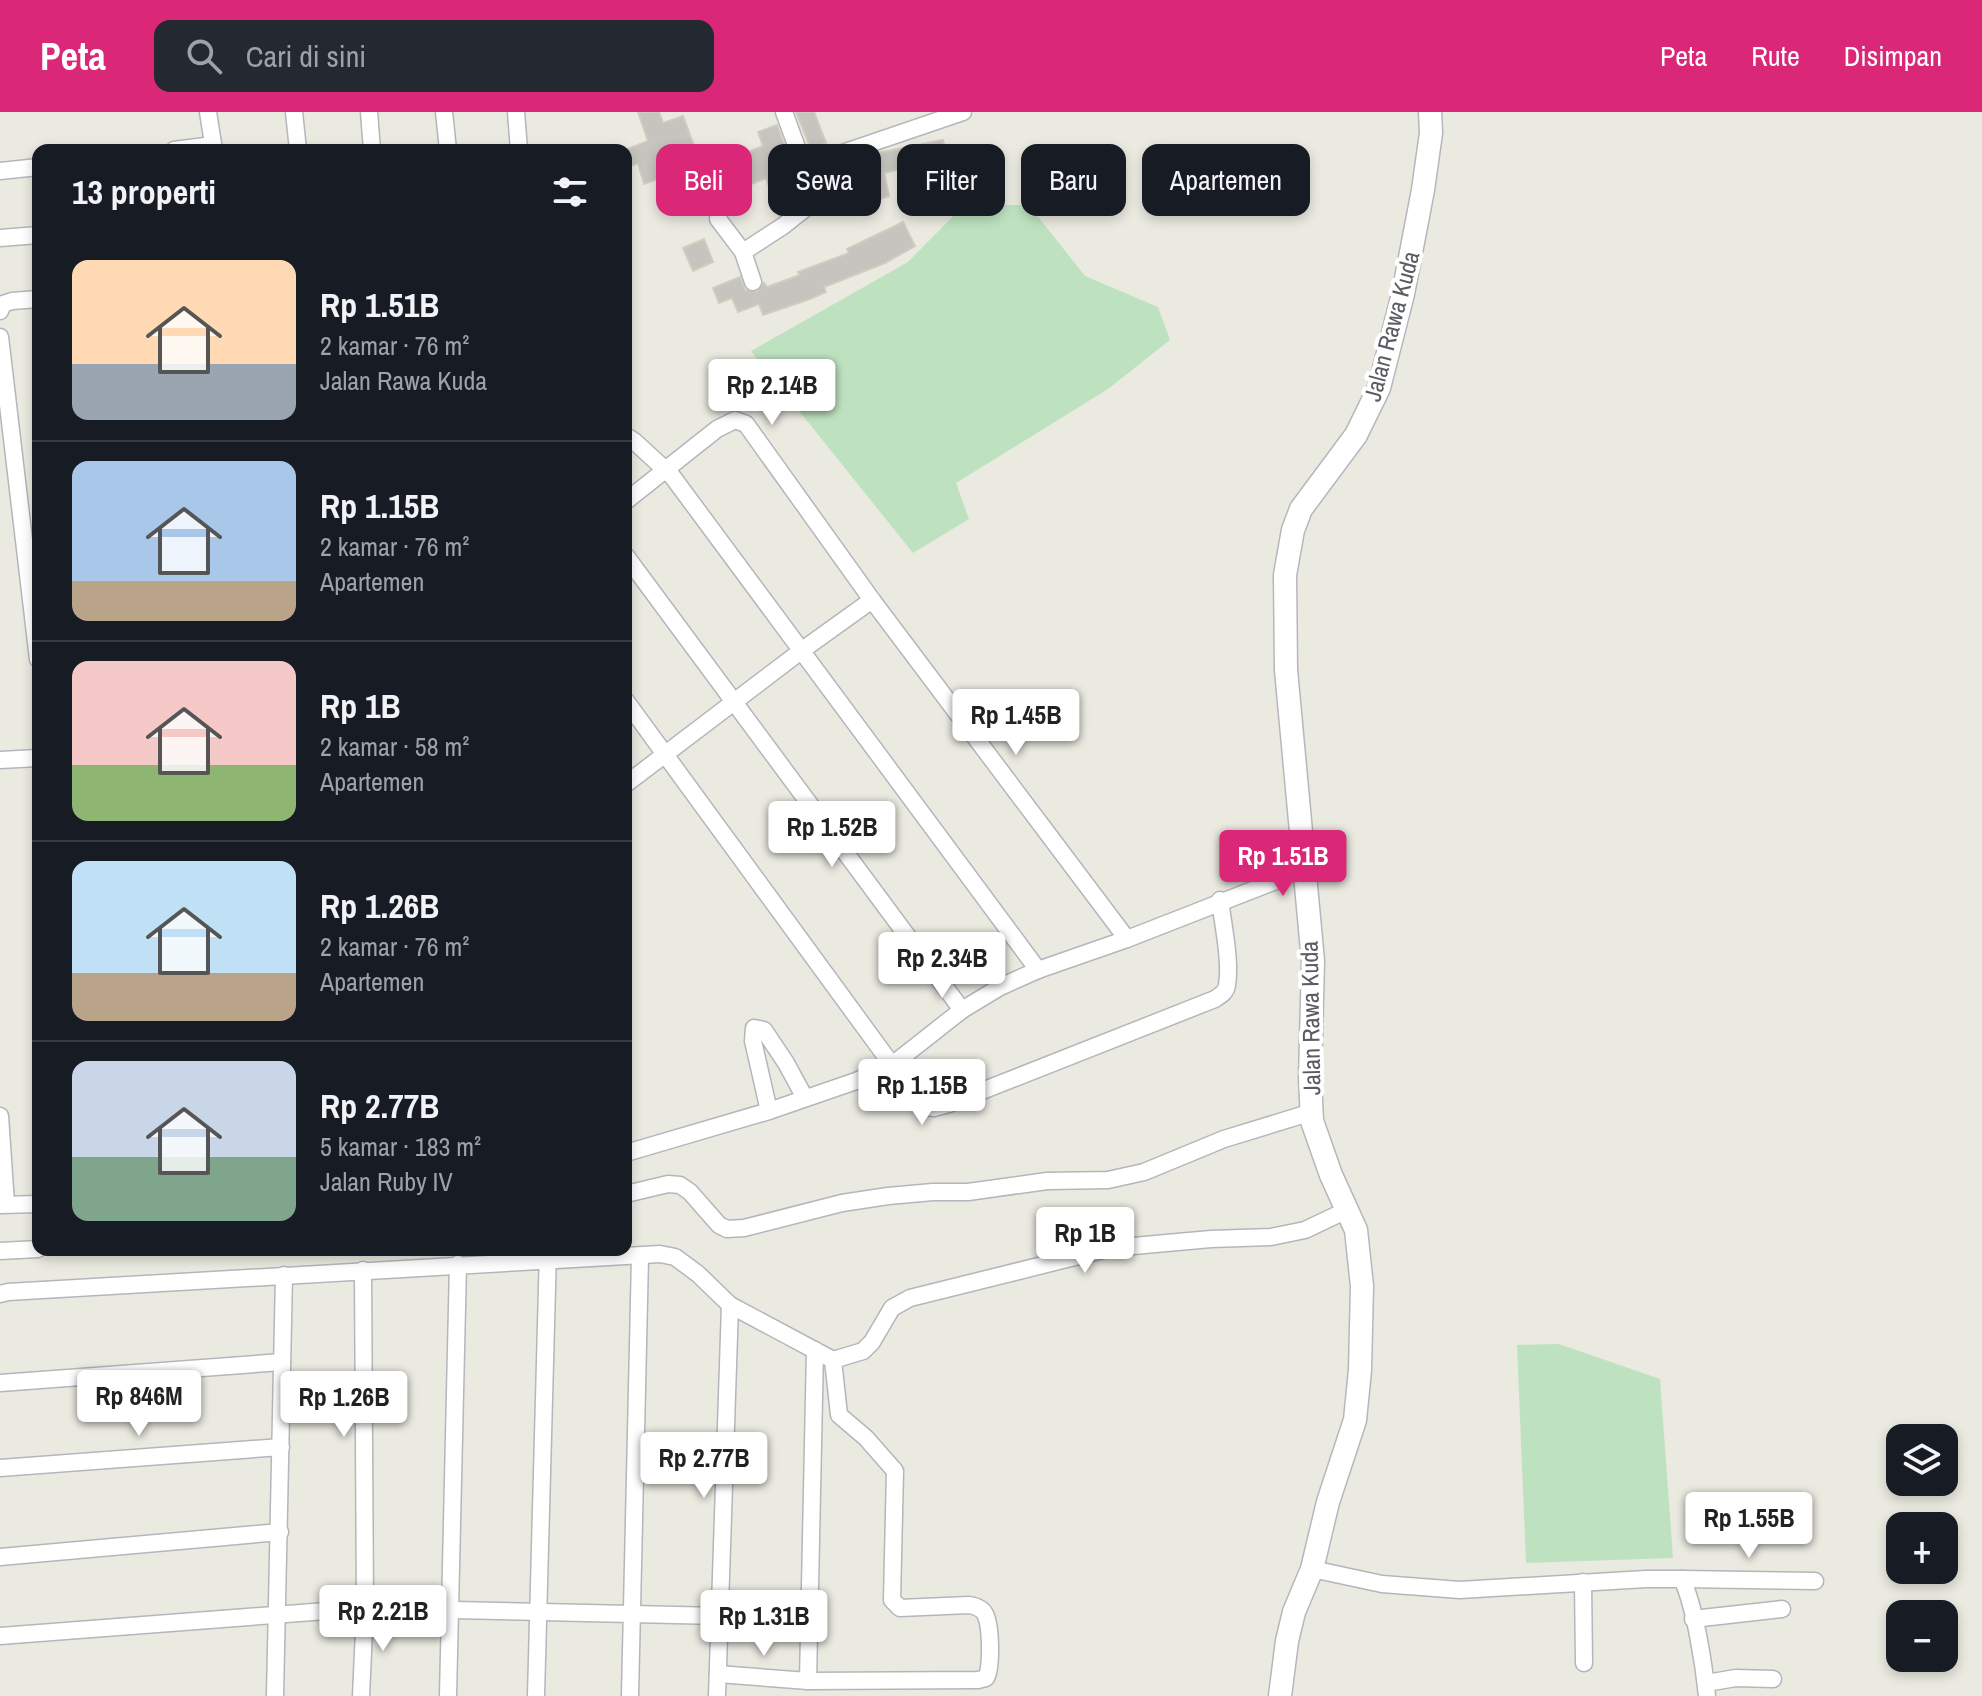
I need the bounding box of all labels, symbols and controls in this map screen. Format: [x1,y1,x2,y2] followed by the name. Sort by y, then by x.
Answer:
[154,20,714,92] search box
[40,31,106,82] text: Peta
[182,34,226,78] icon: search
[246,36,366,76] text: Cari di sini
[1660,37,1707,75] text: Peta
[1751,37,1800,75] text: Rute
[1844,37,1942,75] text: Disimpan
[656,144,752,216] chip: Beli
[768,144,881,216] chip: Sewa
[897,144,1005,216] chip: Filter
[1021,144,1126,216] chip: Baru
[1142,144,1310,216] chip: Apartemen
[72,169,216,215] text: 13 properti
[548,170,592,214] icon: filters
[1356,247,1426,405] street label: Jalan Rawa Kuda
[320,282,439,328] text: Rp 1.51B
[136,292,232,388] icon: home
[320,328,469,363] text: 2 kamar · 76 m²
[689,359,855,427] pin: Rp 2.14B
[320,363,487,398] text: Jalan Rawa Kuda
[726,367,818,402] text: Rp 2.14B
[320,483,439,529] text: Rp 1.15B
[136,493,232,589] icon: home
[320,529,469,564] text: 2 kamar · 76 m²
[320,564,424,599] text: Apartemen
[320,683,401,729] text: Rp 1B
[933,689,1099,757] pin: Rp 1.45B
[136,693,232,789] icon: home
[970,697,1062,732] text: Rp 1.45B
[320,729,469,764] text: 2 kamar · 58 m²
[320,764,424,799] text: Apartemen
[749,801,915,869] pin: Rp 1.52B
[786,809,878,844] text: Rp 1.52B
[1200,830,1366,898] pin: Rp 1.51B
[1237,838,1329,873] text: Rp 1.51B
[320,883,439,929] text: Rp 1.26B
[136,893,232,989] icon: home
[320,929,469,964] text: 2 kamar · 76 m²
[859,932,1025,1000] pin: Rp 2.34B
[896,940,988,975] text: Rp 2.34B
[1293,941,1327,1095] street label: Jalan Rawa Kuda
[320,964,424,999] text: Apartemen
[839,1059,1005,1127] pin: Rp 1.15B
[876,1067,968,1102] text: Rp 1.15B
[320,1083,439,1129] text: Rp 2.77B
[136,1093,232,1189] icon: home
[320,1129,481,1164] text: 5 kamar · 183 m²
[320,1164,453,1199] text: Jalan Ruby IV
[1029,1207,1141,1275] pin: Rp 1B
[1054,1215,1116,1250] text: Rp 1B
[65,1370,213,1438] pin: Rp 846M
[261,1371,427,1439] pin: Rp 1.26B
[95,1378,183,1413] text: Rp 846M
[298,1379,390,1414] text: Rp 1.26B
[1886,1424,1958,1672] map controls
[1886,1424,1958,1496] button: layers
[621,1432,787,1500] pin: Rp 2.77B
[658,1440,750,1475] text: Rp 2.77B
[1666,1492,1832,1560] pin: Rp 1.55B
[1703,1500,1795,1535] text: Rp 1.55B
[1886,1512,1958,1584] button: +
[300,1585,466,1653] pin: Rp 2.21B
[681,1590,847,1658] pin: Rp 1.31B
[337,1593,429,1628] text: Rp 2.21B
[718,1598,810,1633] text: Rp 1.31B
[1886,1600,1958,1672] button: −

